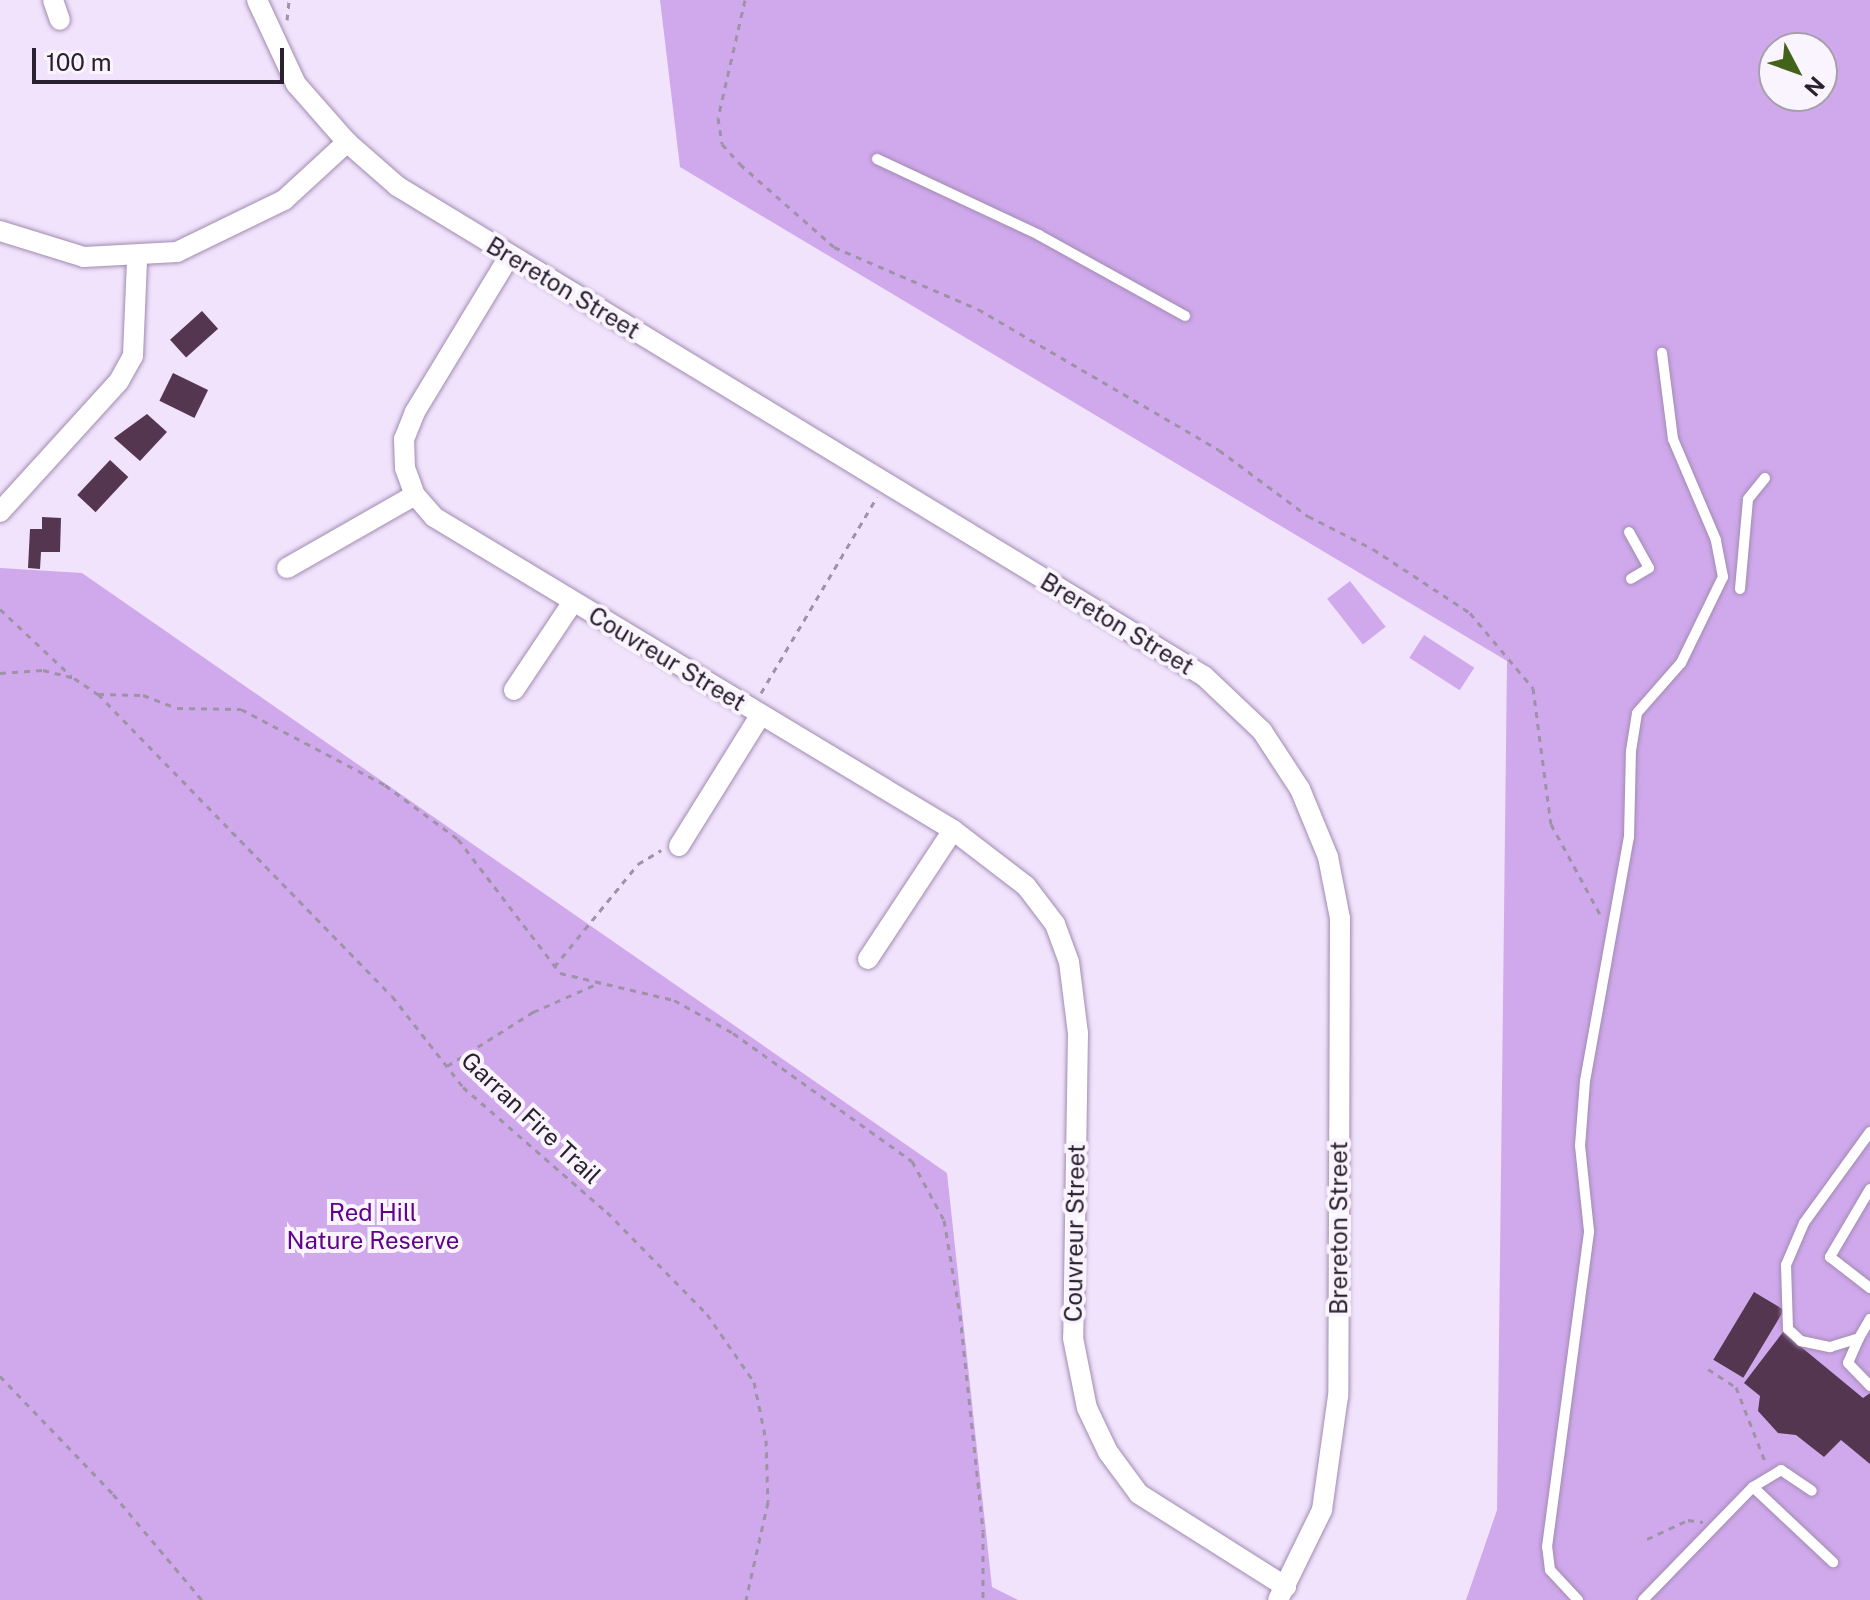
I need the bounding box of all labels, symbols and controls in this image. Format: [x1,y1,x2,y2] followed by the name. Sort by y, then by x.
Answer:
[36,32,288,82] scale bar
[1758,32,1838,112] north arrow
[46,48,112,76] text: 100 m
[1799,71,1830,101] text: N
[481,231,645,345] street label: Brereton Street
[1035,567,1199,681] street label: Brereton Street
[583,601,751,717] street label: Couvreur Street
[455,1046,607,1190] street label: Garran Fire Trail
[1325,1141,1353,1315] street label: Brereton Street
[1059,1144,1091,1322] street label: Couvreur Street
[287,1199,459,1255] park label: Red Hill Nature Reserve

